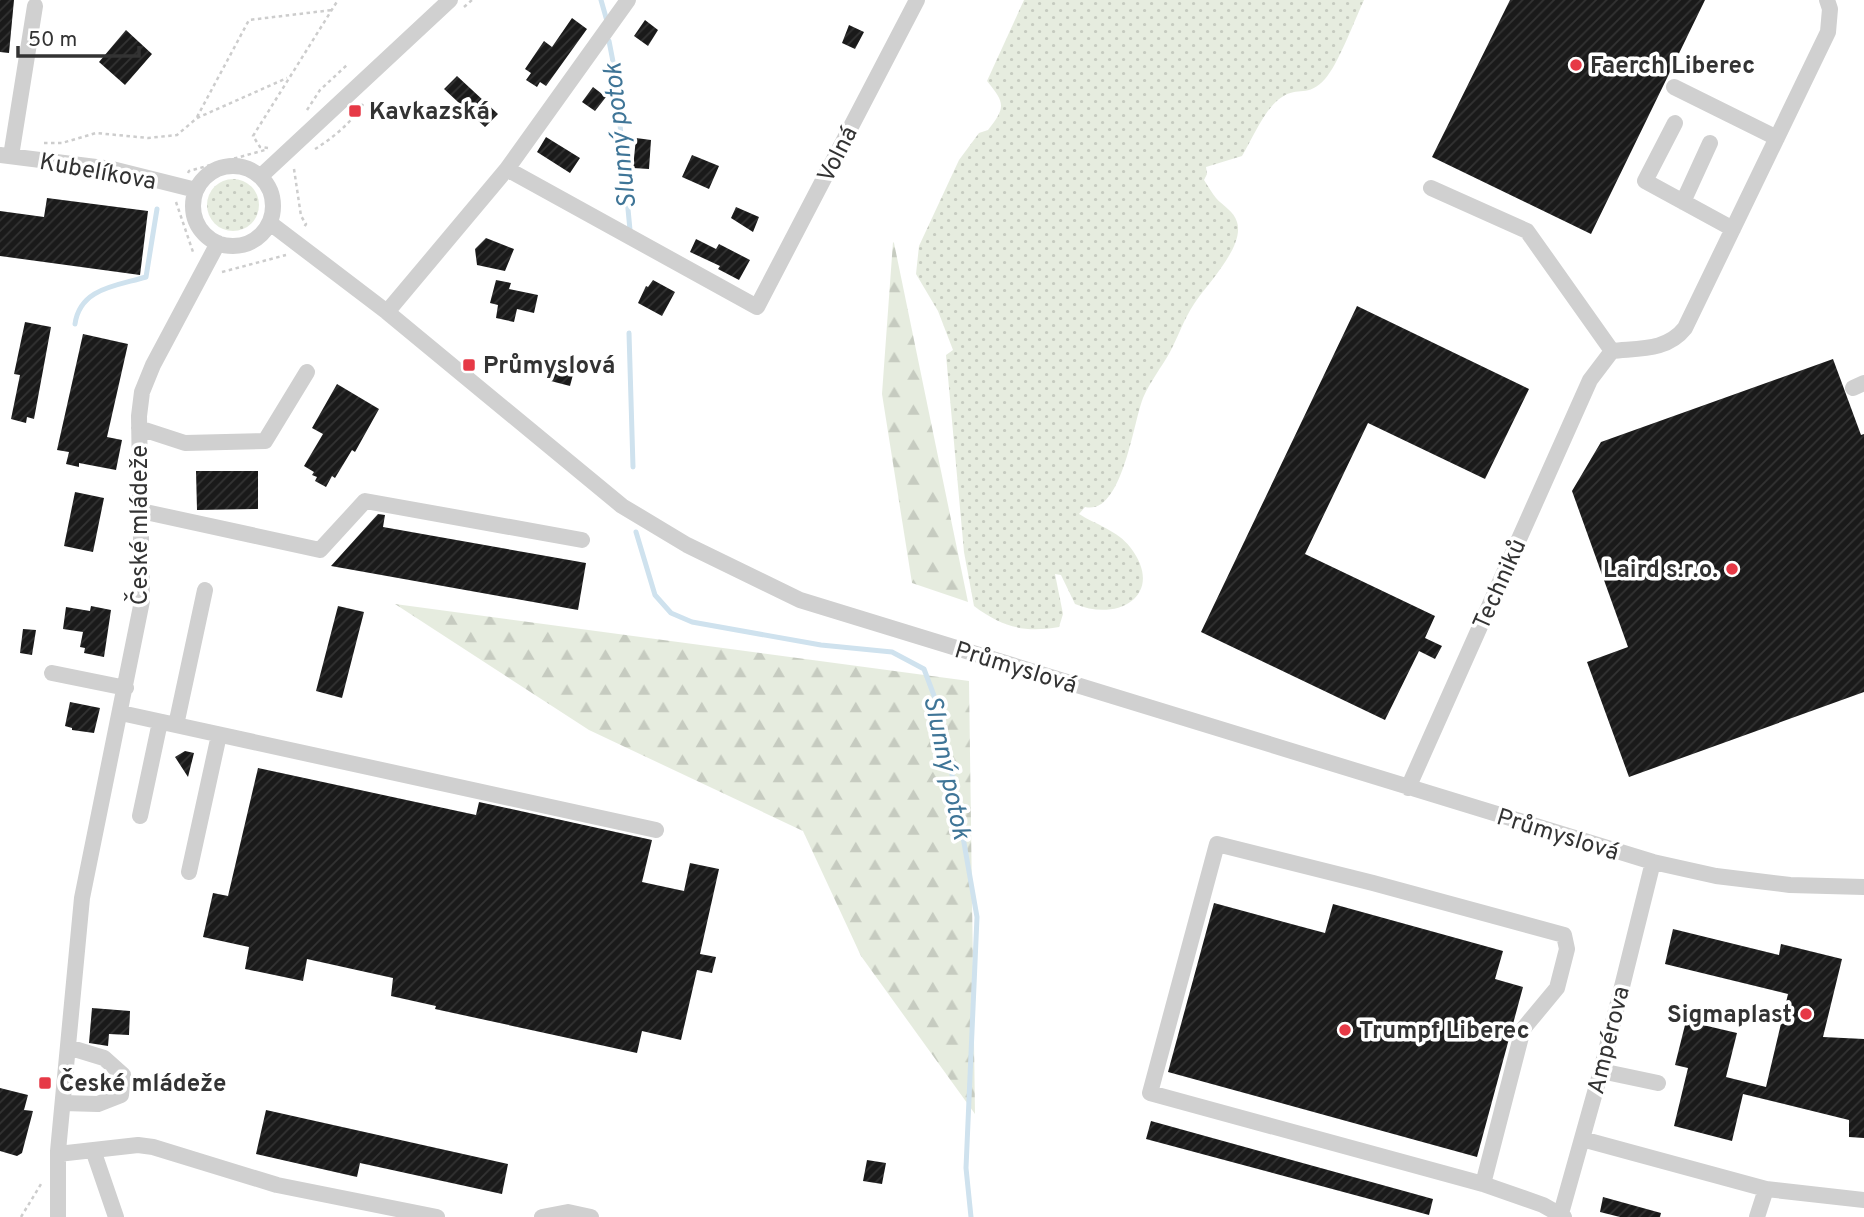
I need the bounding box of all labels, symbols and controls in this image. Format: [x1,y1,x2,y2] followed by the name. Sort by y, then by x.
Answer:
[18,14,138,58] scale bar
[28,27,77,54] text: 50 m
[1590,52,1755,82] place label: Faerch Liberec
[1568,57,1584,73] marker: Faerch Liberec
[597,60,646,210] water label: Slunný potok
[369,98,490,128] place label: Kavkazská
[347,103,363,119] marker: Kavkazská
[812,122,866,188] street label: Volná
[37,148,158,198] street label: Kubelíkova
[483,352,615,382] place label: Průmyslová
[461,357,477,373] marker: Průmyslová
[124,445,156,605] street label: České mládeže
[1467,535,1534,635] street label: Techniků
[1603,556,1718,586] place label: Laird s.r.o.
[1724,561,1740,577] marker: Laird s.r.o.
[951,636,1080,702] street label: Průmyslová
[914,692,977,844] water label: Slunný potok
[1493,803,1622,869] street label: Průmyslová
[1582,983,1638,1098] street label: Ampérova
[1667,1001,1792,1031] place label: Sigmaplast
[1798,1006,1814,1022] marker: Sigmaplast
[1359,1017,1530,1047] place label: Trumpf Liberec
[1337,1022,1353,1038] marker: Trumpf Liberec
[59,1068,226,1100] place label: České mládeže
[37,1075,53,1091] marker: České mládeže

